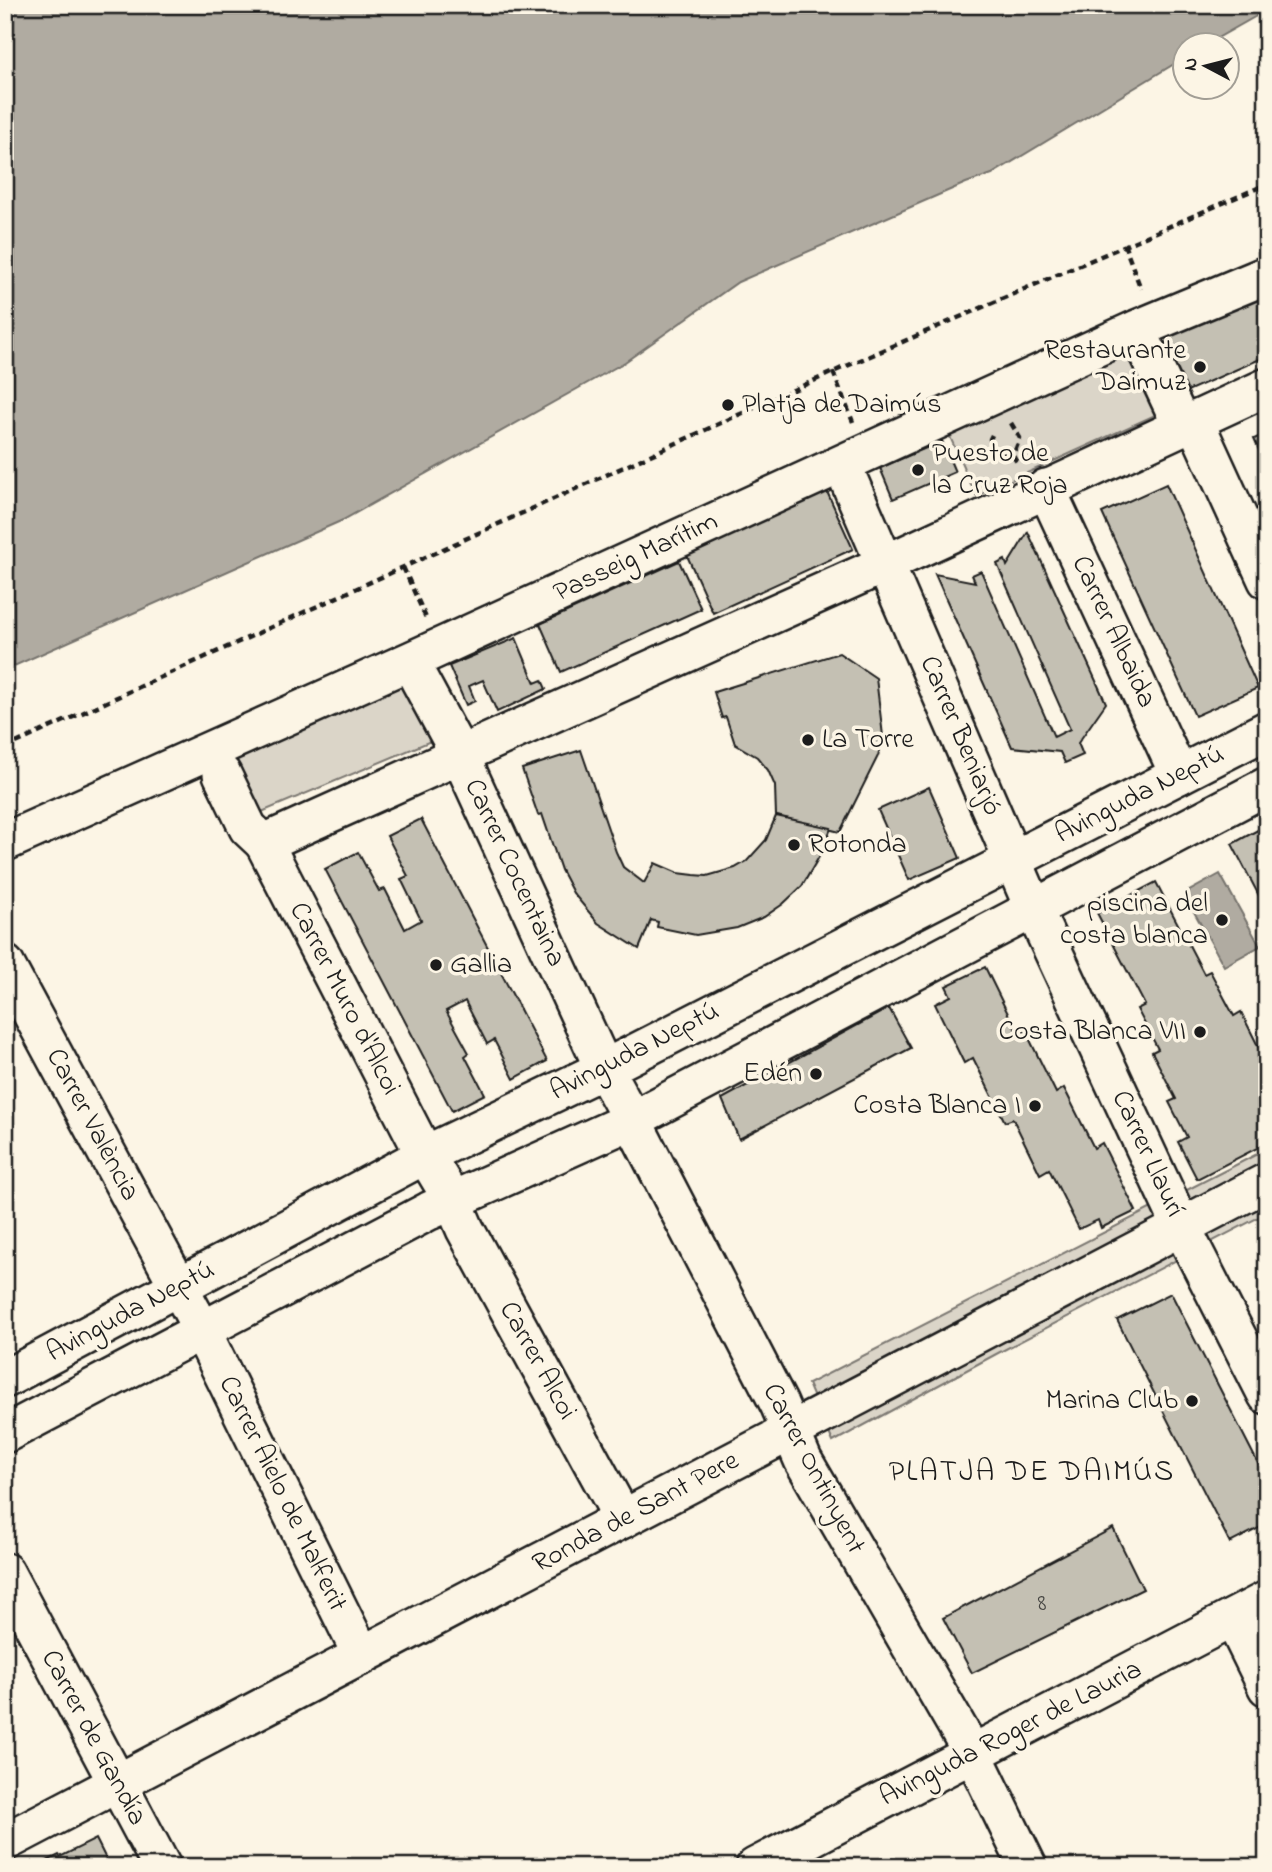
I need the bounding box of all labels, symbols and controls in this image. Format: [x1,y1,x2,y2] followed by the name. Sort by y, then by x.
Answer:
[1170,32,1240,102] north arrow
[1177,56,1206,72] text: N
[1044,331,1186,404] place label: Restaurante Daimuz
[1192,359,1208,375] marker: Restaurante Daimuz
[742,385,941,426] place label: Platja de Daimús
[720,397,736,413] marker: Platja de Daimús
[932,434,1068,507] place label: Puesto de la Cruz Roja
[910,462,926,478] marker: Puesto de la Cruz Roja
[547,502,725,614] street label: Passeig Marítim
[1060,549,1166,715] street label: Carrer Albaida
[908,650,1012,822] street label: Carrer Beniarjó
[822,720,914,761] place label: La Torre
[800,732,816,748] marker: La Torre
[1048,735,1232,855] street label: Avinguda Neptú
[452,772,576,974] street label: Carrer Cocentaina
[808,825,907,866] place label: Rotonda
[786,837,802,853] marker: Rotonda
[1060,884,1208,957] place label: piscina del costa blanca
[278,895,410,1103] street label: Carrer Muro d'Alcoi
[1214,912,1230,928] marker: piscina del costa blanca
[450,945,512,986] place label: Gallia
[428,957,444,973] marker: Gallia
[543,992,727,1112] street label: Avinguda Neptú
[999,1012,1186,1053] place label: Costa Blanca VII
[1192,1024,1208,1040] marker: Costa Blanca VII
[34,1041,150,1209] street label: Carrer València
[743,1054,802,1095] place label: Edén
[808,1066,824,1082] marker: Edén
[1100,1084,1194,1224] street label: Carrer Llaurí
[853,1086,1021,1127] place label: Costa Blanca I
[1027,1098,1043,1114] marker: Costa Blanca I
[40,1250,222,1374] street label: Avinguda Neptú
[488,1294,586,1428] street label: Carrer Alcoi
[207,1369,357,1619] street label: Carrer Aielo de Malferit
[751,1376,875,1562] street label: Carrer Ontinyent
[1045,1381,1178,1422] place label: Marina Club
[1184,1393,1200,1409] marker: Marina Club
[525,1441,747,1585] street label: Ronda de Sant Pere
[889,1451,1175,1495] district label: PLATJA DE DAIMÚS
[1038,1587,1047,1622] house number: 8
[29,1643,157,1833] street label: Carrer de Gandía
[873,1650,1149,1818] street label: Avinguda Roger de Lauria

